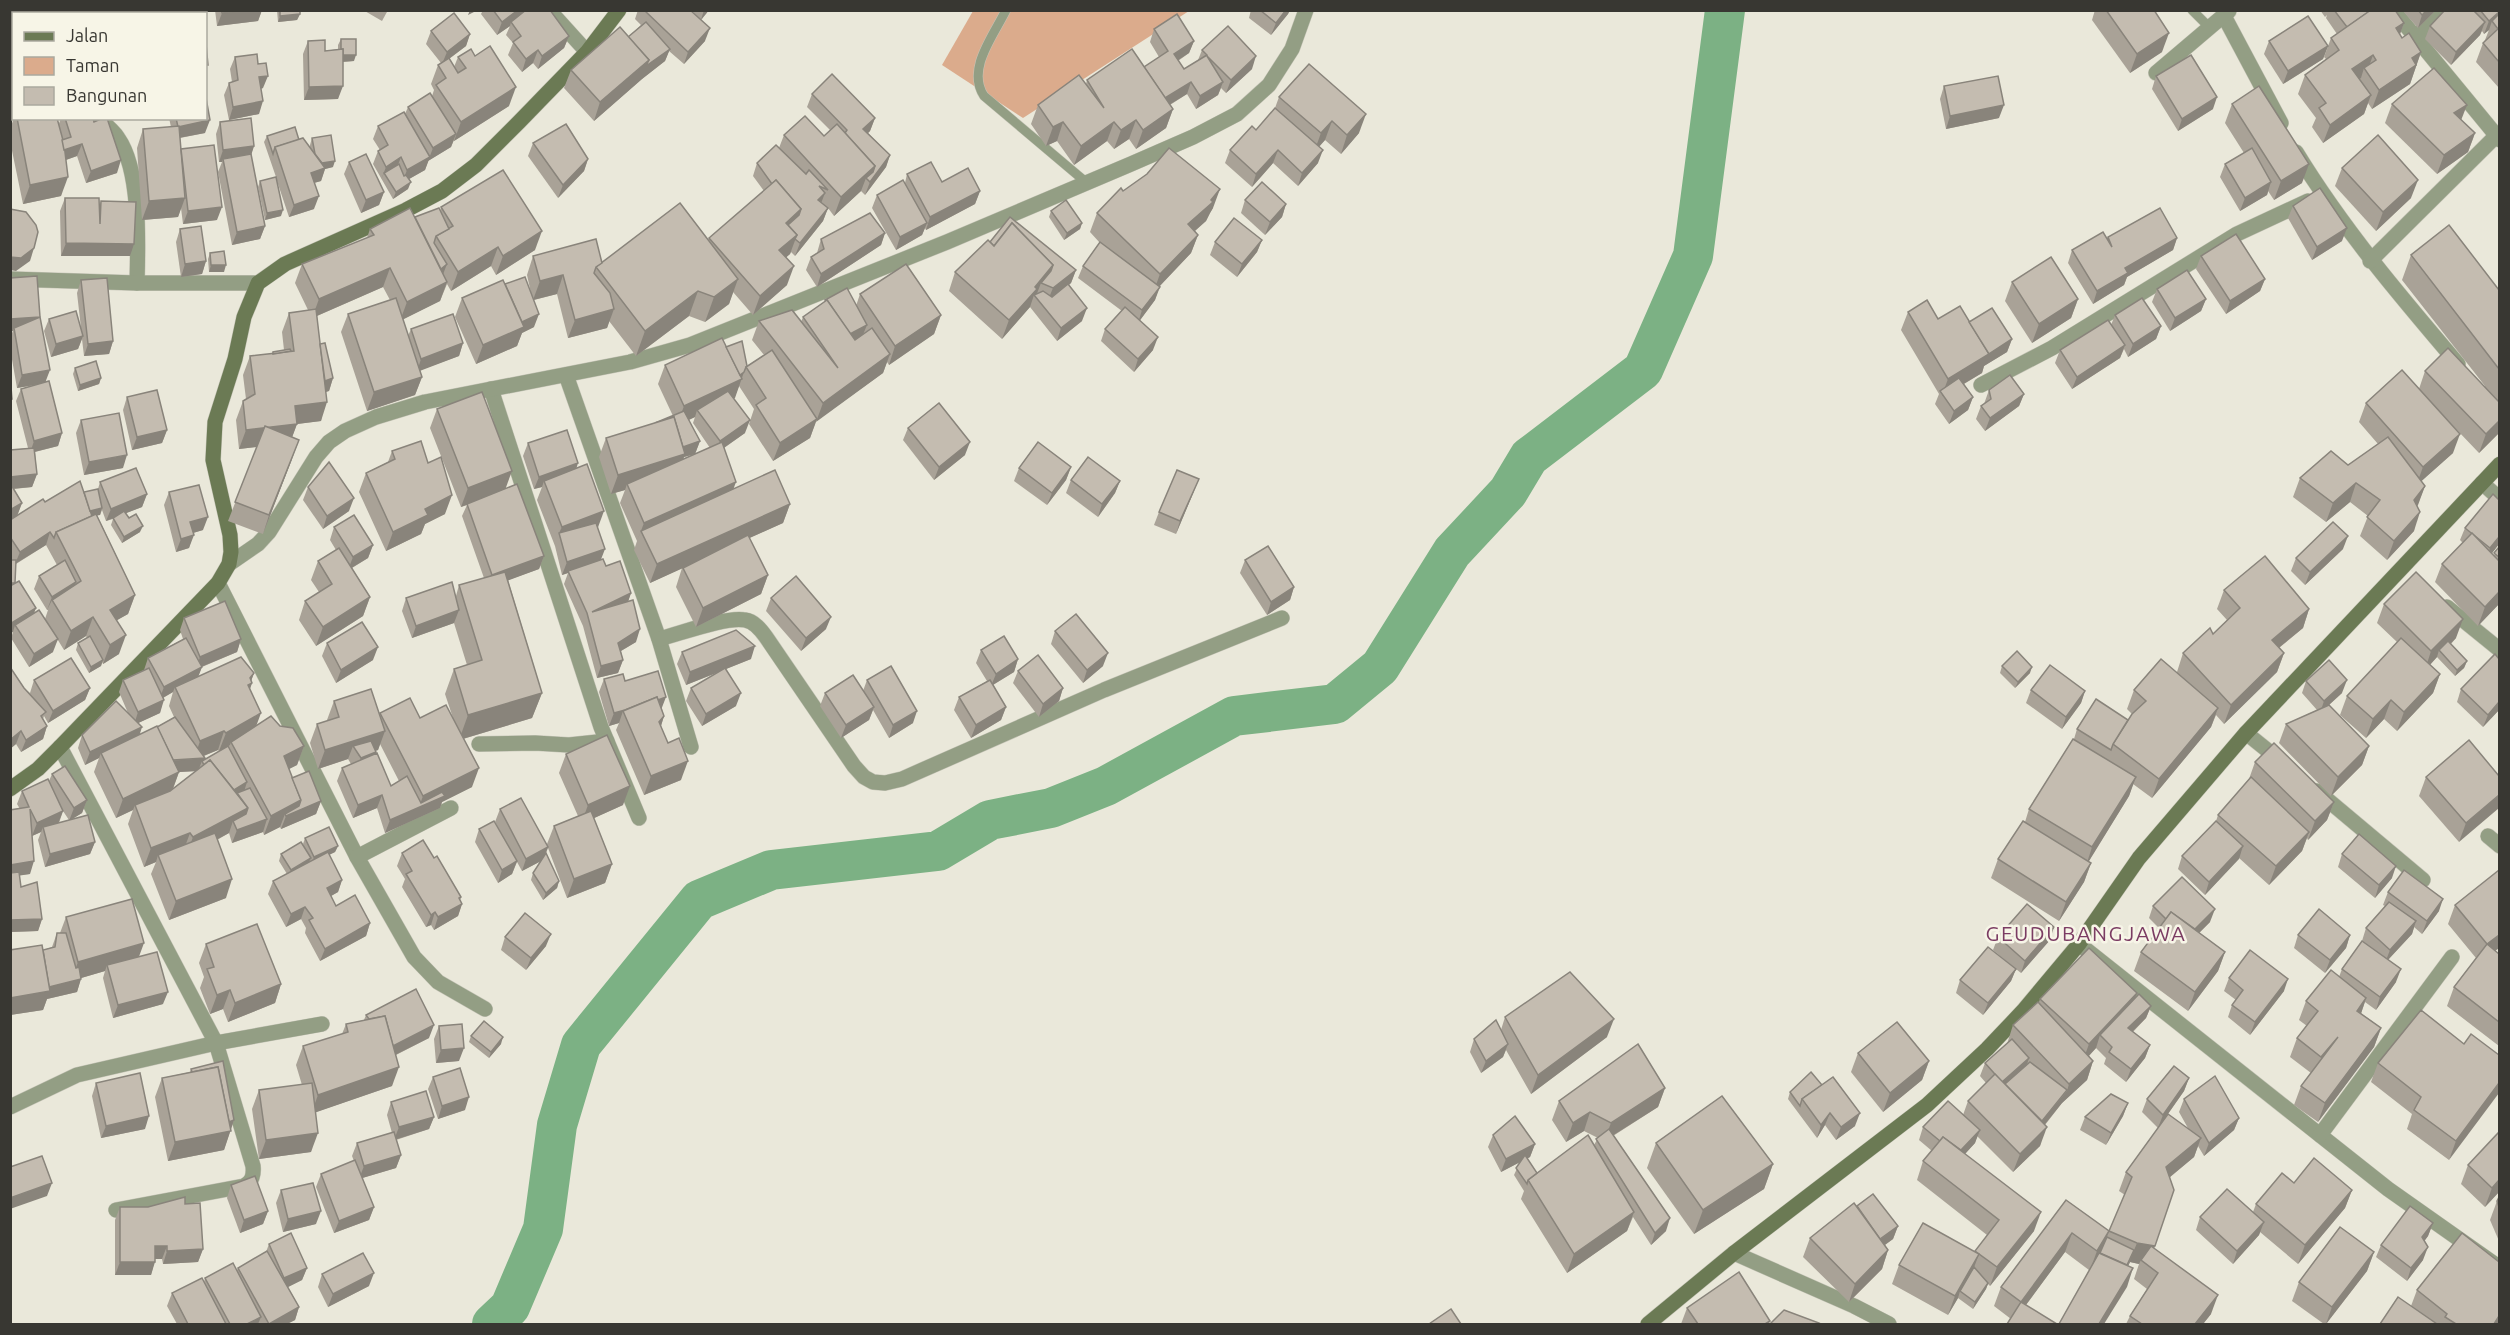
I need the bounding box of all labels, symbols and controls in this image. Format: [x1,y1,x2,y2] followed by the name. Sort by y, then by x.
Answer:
[12,12,207,120] legend
[66,25,108,45] text: Jalan
[66,55,120,75] text: Taman
[66,85,147,105] text: Bangunan
[1986,921,2186,945] district label: GEUDUBANGJAWA

